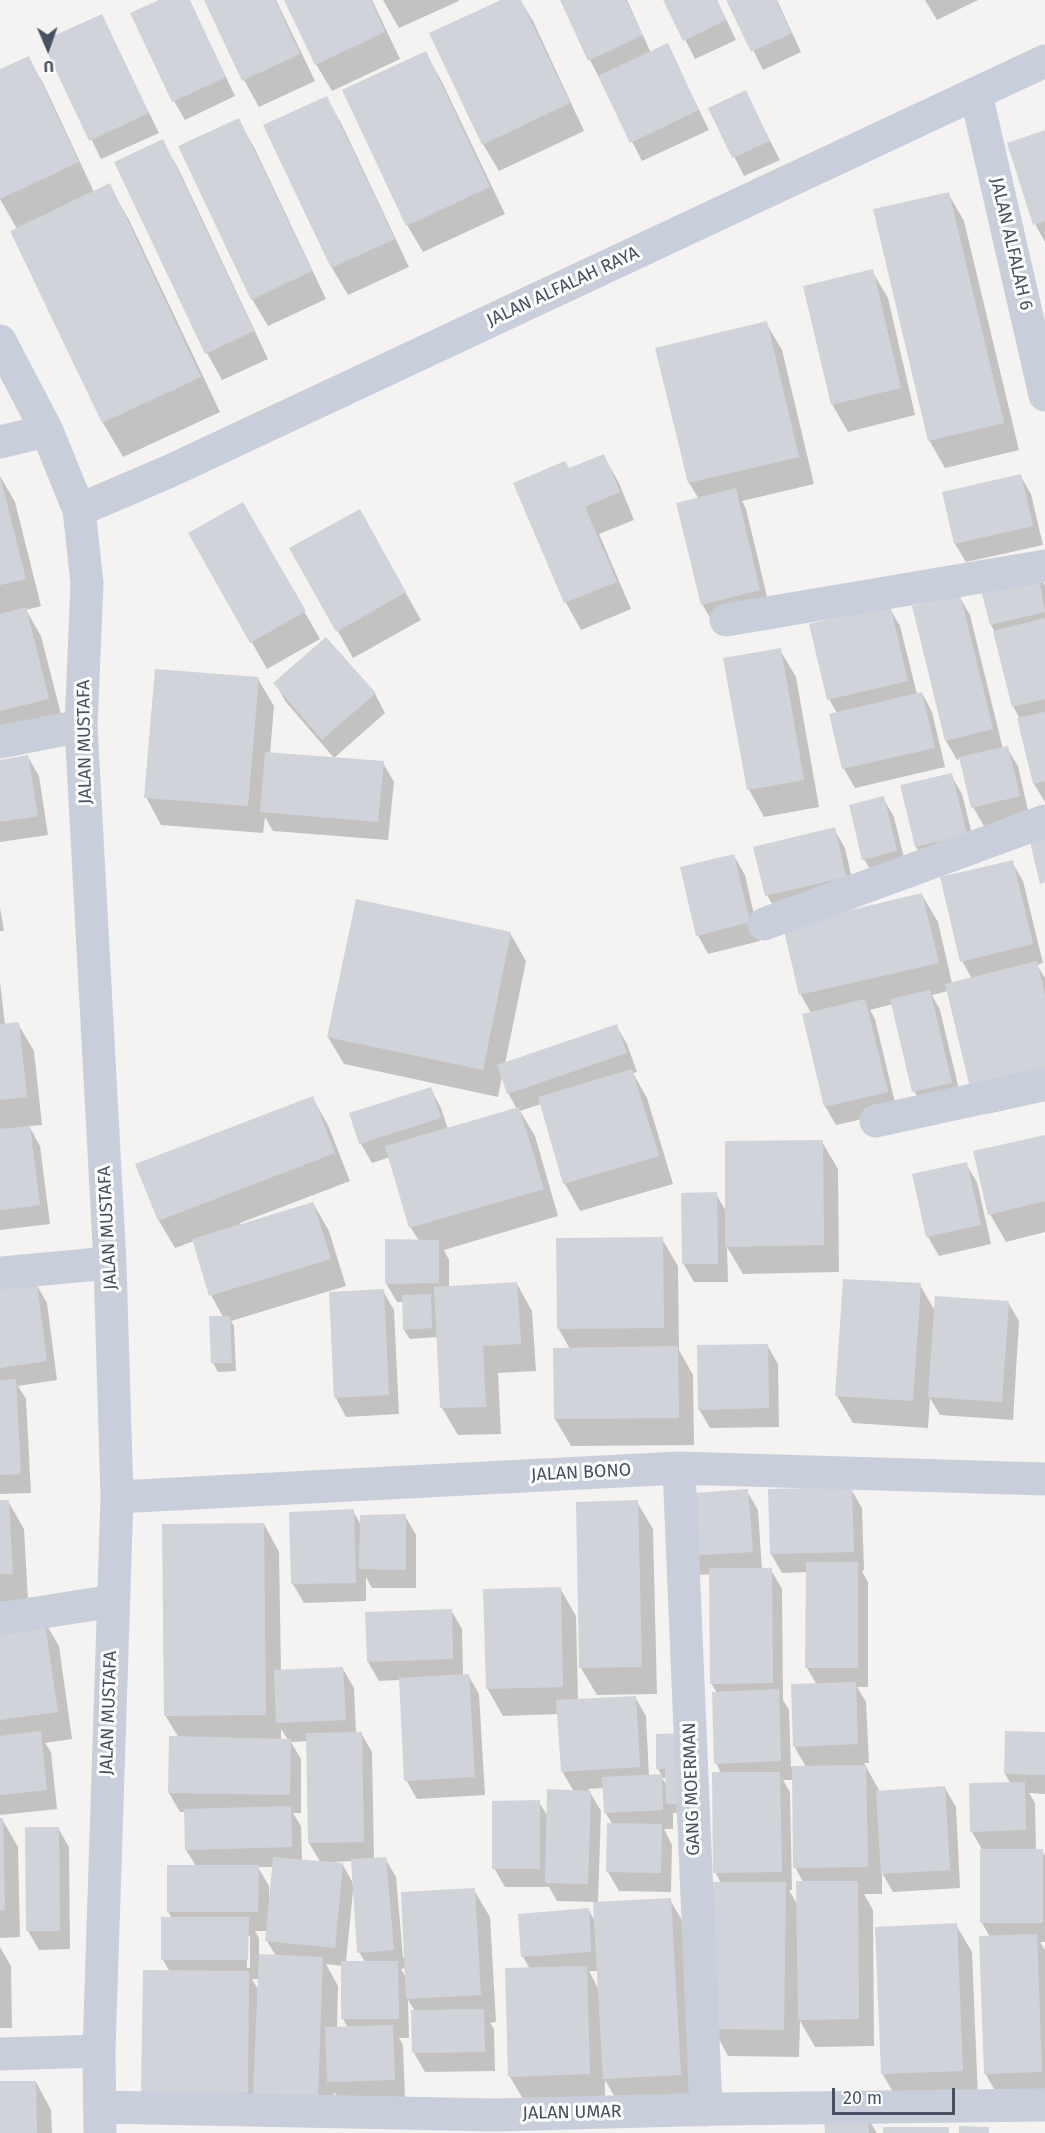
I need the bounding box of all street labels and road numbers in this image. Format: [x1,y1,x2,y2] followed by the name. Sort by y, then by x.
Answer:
[985,176,1037,312] street label: JALAN ALFALAH 6
[483,242,643,332] street label: JALAN ALFALAH RAYA
[73,680,97,804] street label: JALAN MUSTAFA
[94,1165,122,1291] street label: JALAN MUSTAFA
[530,1460,632,1486] street label: JALAN BONO
[96,1650,122,1776] street label: JALAN MUSTAFA
[679,1722,705,1856] street label: GANG MOERMAN
[522,2101,622,2125] street label: JALAN UMAR

